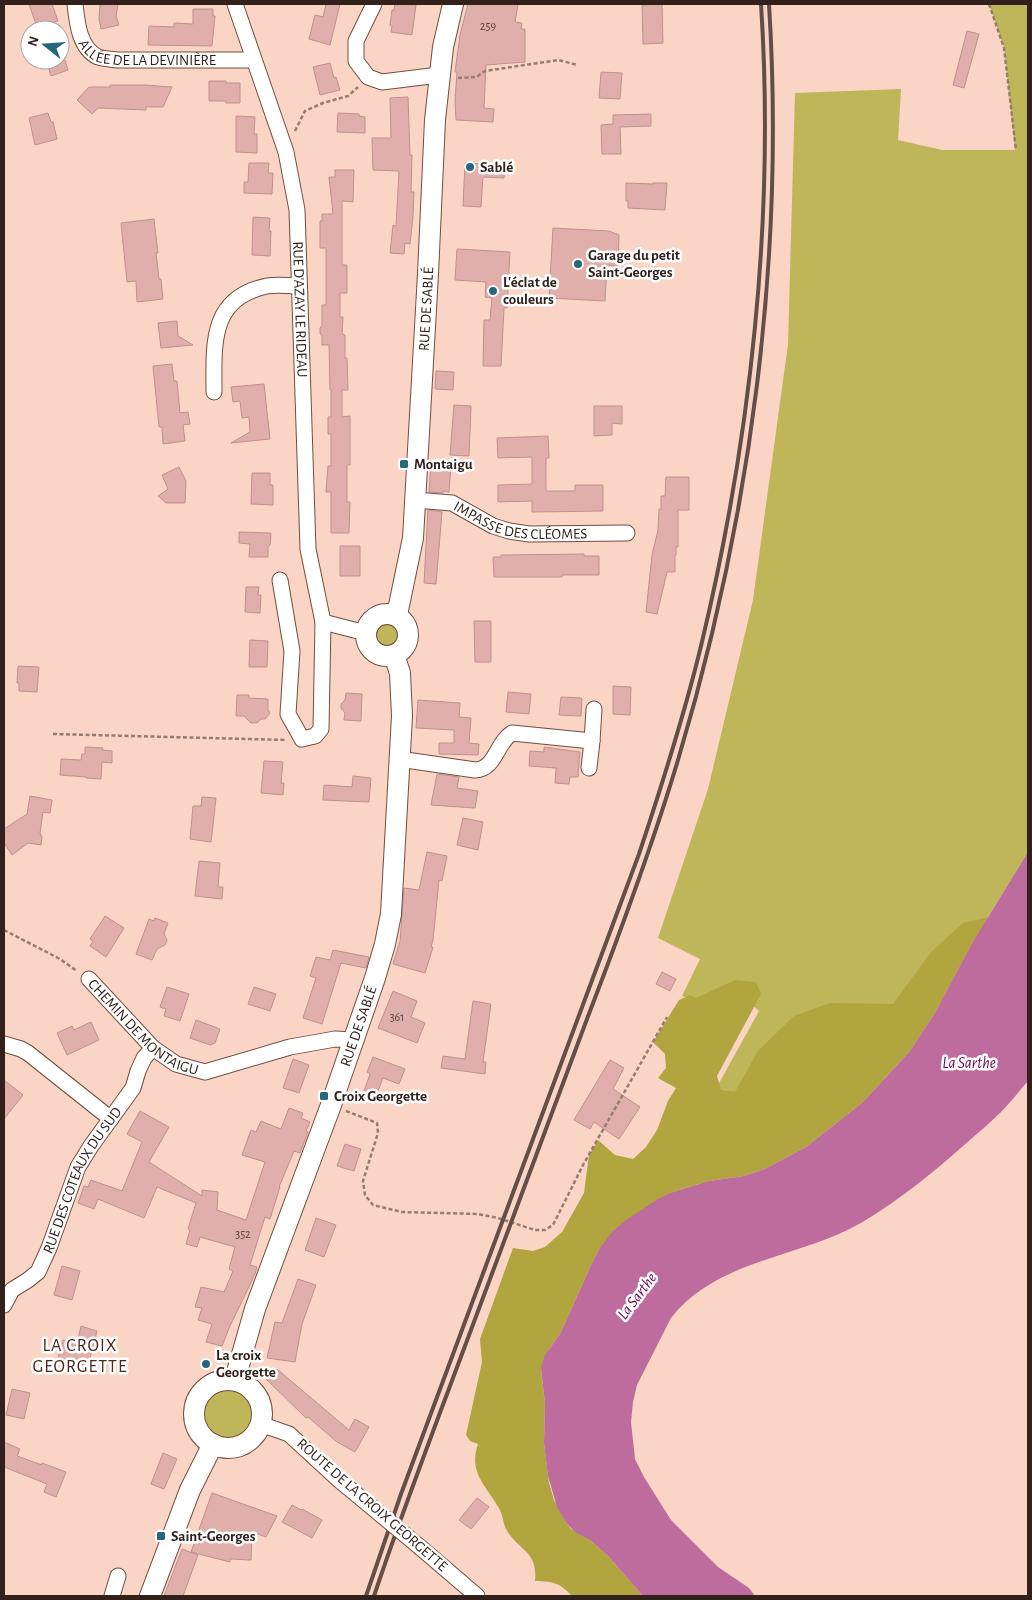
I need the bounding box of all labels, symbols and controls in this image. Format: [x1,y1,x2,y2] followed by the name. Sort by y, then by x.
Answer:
[20,20,70,70] north arrow
[480,20,496,32] house number: 259
[25,35,42,48] text: N
[76,37,216,68] street label: ALLÉE DE LA DEVINIÈRE
[480,160,513,175] place label: Sablé
[464,161,476,173] marker: Sablé
[291,241,310,378] street label: RUE D'AZAY LE RIDEAU
[588,248,680,280] place label: Garage du petit Saint-Georges
[572,258,584,270] marker: Garage du petit Saint-Georges
[416,267,436,351] street label: RUE DE SABLÉ
[503,275,557,307] place label: L'éclat de couleurs
[487,285,499,297] marker: L'éclat de couleurs
[414,457,473,472] place label: Montaigu
[398,458,410,470] marker: Montaigu
[451,498,587,542] street label: IMPASSE DES CLÉOMES
[85,976,200,1077] street label: CHEMIN DE MONTAIGU
[337,984,379,1068] street label: RUE DE SABLÉ
[390,1011,404,1023] house number: 361
[942,1055,996,1071] water label: La Sarthe
[334,1089,427,1104] place label: Croix Georgette
[318,1090,330,1102] marker: Croix Georgette
[40,1104,124,1256] street label: RUE DES COTEAUX DU SUD
[235,1228,251,1240] house number: 352
[614,1270,660,1322] water label: La Sarthe
[32,1337,128,1376] district label: LA CROIX GEORGETTE
[216,1348,276,1380] place label: La croix Georgette
[200,1358,212,1370] marker: La croix Georgette
[294,1436,450,1574] street label: ROUTE DE LA CROIX GEORGETTE
[171,1529,256,1544] place label: Saint-Georges
[155,1530,167,1542] marker: Saint-Georges

